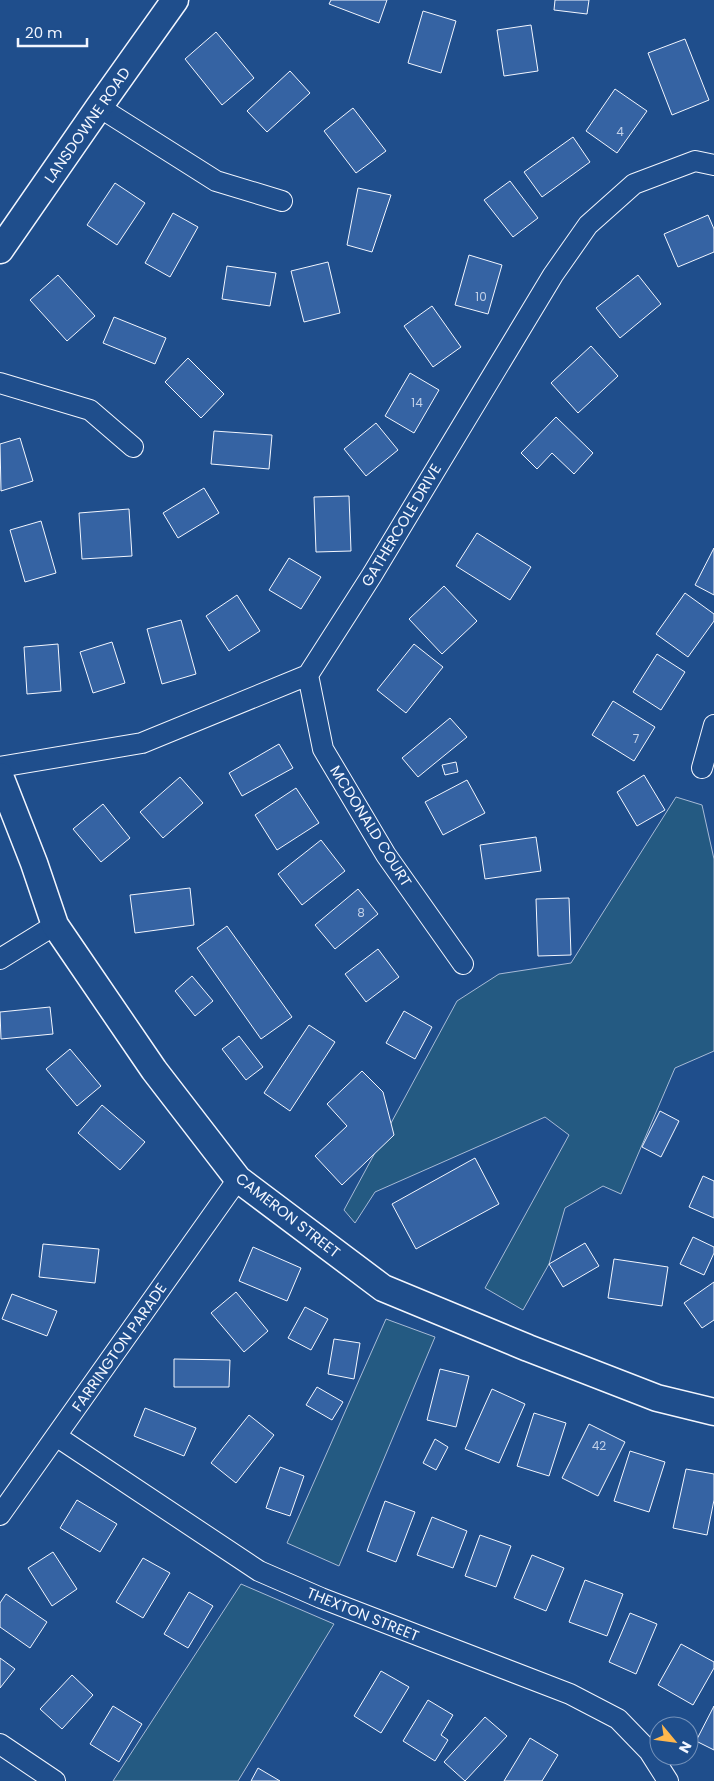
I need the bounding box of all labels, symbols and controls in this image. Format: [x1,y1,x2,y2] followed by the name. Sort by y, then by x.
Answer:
[18,15,86,47] scale bar
[25,22,63,43] text: 20 m
[39,63,135,187] street label: LANSDOWNE ROAD
[616,123,624,140] house number: 4
[475,288,487,305] house number: 10
[411,394,423,411] house number: 14
[356,460,446,590] street label: GATHERCOLE DRIVE
[633,730,640,747] house number: 7
[325,761,417,891] street label: MCDONALD COURT
[357,904,365,921] house number: 8
[231,1168,345,1262] street label: CAMERON STREET
[67,1278,171,1416] street label: FARRINGTON PARADE
[592,1437,606,1454] house number: 42
[304,1582,422,1646] street label: THEXTON STREET
[649,1716,699,1766] north arrow
[674,1738,697,1757] text: N

